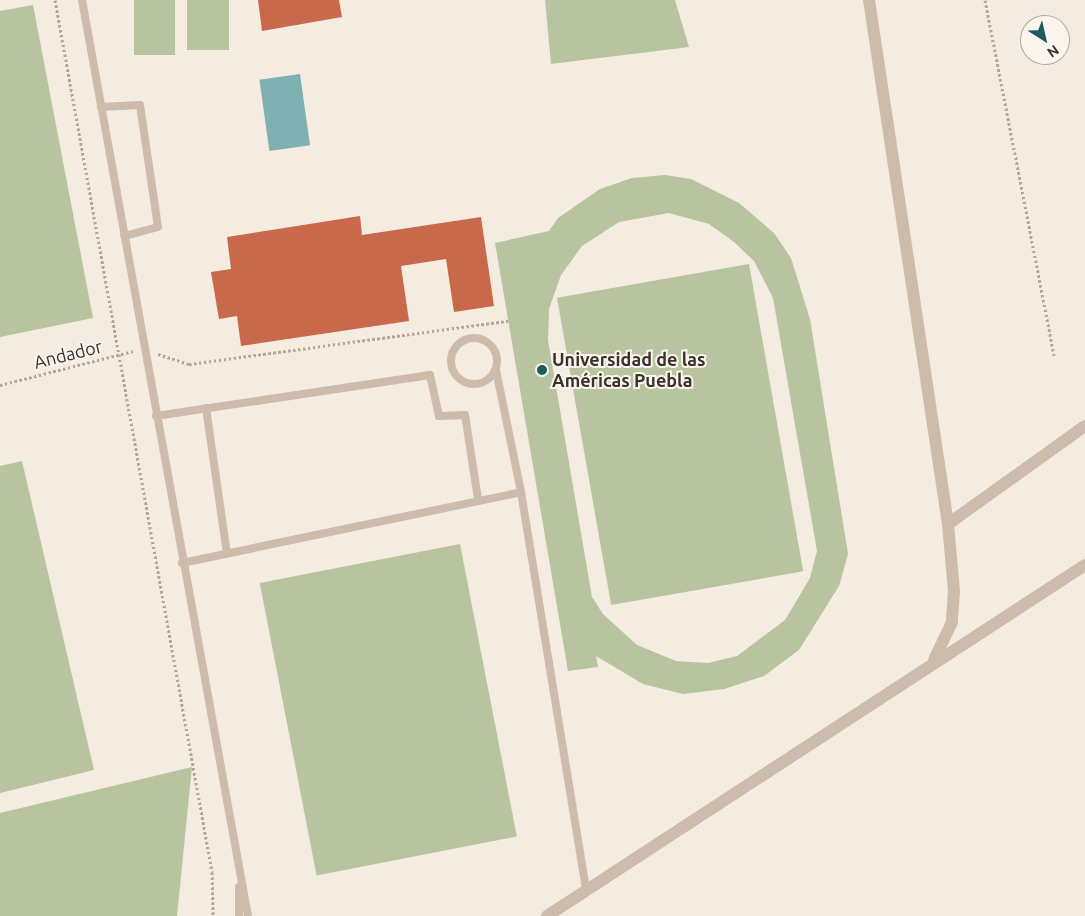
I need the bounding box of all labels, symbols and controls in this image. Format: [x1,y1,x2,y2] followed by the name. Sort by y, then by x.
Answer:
[1020,15,1070,65] north arrow
[1044,42,1062,61] text: N
[32,335,104,373] street label: Andador
[552,349,706,392] place label: Universidad de las Américas Puebla
[536,364,548,376] marker: Universidad de las Américas Puebla

